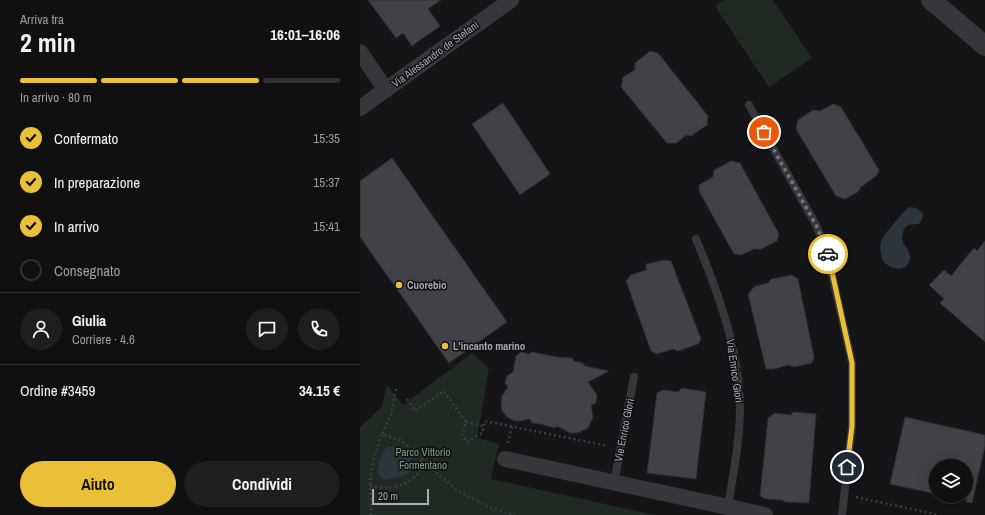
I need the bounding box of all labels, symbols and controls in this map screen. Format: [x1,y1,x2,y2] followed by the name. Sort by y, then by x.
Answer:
[20,11,64,28] text: Arriva tra
[389,18,481,90] street label: Via Alessandro de Stefani
[270,24,340,45] text: 16:01–16:06
[20,25,76,60] text: 2 min
[20,89,92,106] text: In arrivo · 80 m
[747,115,781,149] pin
[753,121,775,143] icon: bag
[20,127,42,149] icon: check
[54,128,118,149] text: Confermato
[313,130,340,147] text: 15:35
[20,171,42,193] icon: check
[54,172,140,193] text: In preparazione
[313,174,340,191] text: 15:37
[20,215,42,237] icon: check
[54,216,99,237] text: In arrivo
[313,218,340,235] text: 15:41
[808,234,848,274] courier
[817,243,839,265] icon: car
[54,260,120,281] text: Consegnato
[407,278,447,292] place label: Cuorebio
[394,280,404,290] marker: Cuorebio
[20,308,62,350] button: person
[246,308,288,350] button: chat
[298,308,340,350] button: phone
[72,310,106,331] text: Giulia
[72,331,135,348] text: Corriere · 4.6
[724,338,746,404] street label: Via Enrico Glori
[453,339,526,353] place label: L'incanto marino
[440,341,450,351] marker: L'incanto marino
[20,380,95,401] text: Ordine #3459
[299,380,340,401] text: 34.15 €
[611,397,637,463] street label: Vie Enrico Glori
[396,445,451,472] park label: Parco Vittorio Formentano
[830,450,864,484] pin
[836,456,858,478] icon: home
[929,459,973,503] map controls
[929,459,973,503] button: layers
[20,461,176,507] button: Aiuto
[184,461,340,507] button: Condividi
[372,487,429,506] scale bar
[378,489,398,503] text: 20 m

